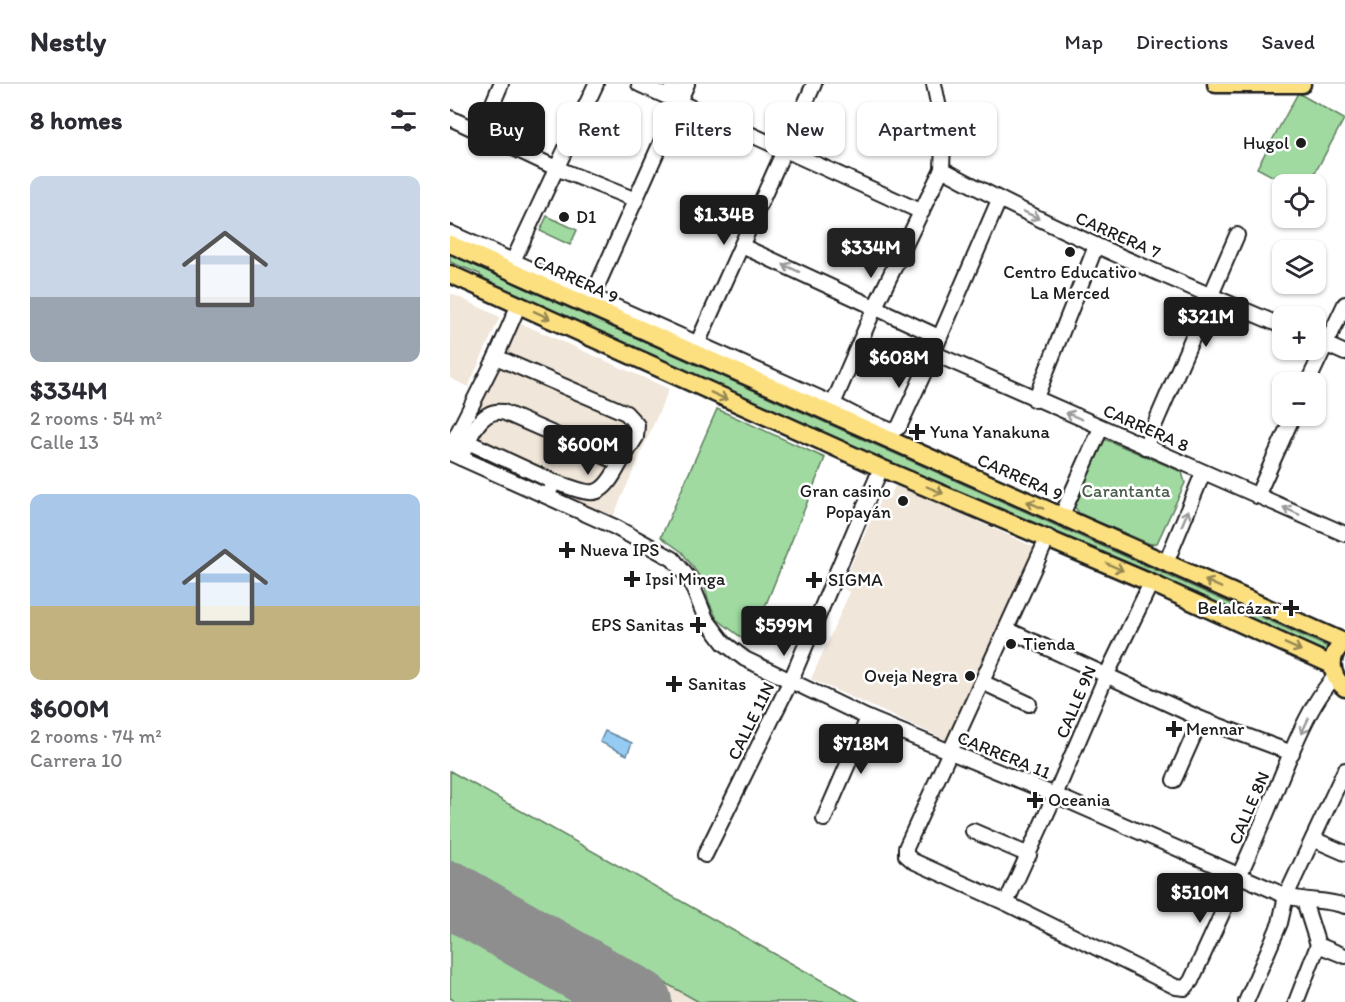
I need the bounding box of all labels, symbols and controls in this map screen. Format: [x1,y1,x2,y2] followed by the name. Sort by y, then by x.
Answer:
[30,24,106,58] text: Nestly
[1065,29,1103,54] text: Map
[1136,29,1228,54] text: Directions
[1261,29,1315,54] text: Saved
[468,102,545,156] chip: Buy
[557,102,641,156] chip: Rent
[653,102,753,156] chip: Filters
[765,102,845,156] chip: New
[857,102,997,156] chip: Apartment
[30,104,122,136] text: 8 homes
[387,104,420,137] icon: filters
[1243,132,1289,154] place label: Hugol
[1294,136,1308,150] marker: Hugol
[1272,174,1326,426] map controls
[1272,174,1326,228] button: locate
[675,195,773,246] pin: $1.34B
[694,202,754,226] text: $1.34B
[576,206,596,228] place label: D1
[1072,206,1164,264] street label: CARRERA 7
[557,210,571,224] marker: D1
[1022,210,1040,222] one-way arrow
[171,215,279,323] icon: home
[829,228,913,279] pin: $334M
[841,235,901,259] text: $334M
[1272,240,1326,294] button: layers
[1063,245,1077,259] marker: Centro Educativo La Merced
[530,250,622,308] street label: CARRERA 9
[1003,261,1137,304] place label: Centro Educativo La Merced
[782,262,800,274] one-way arrow
[1164,297,1248,348] pin: $321M
[1178,304,1234,328] text: $321M
[1272,306,1326,360] button: +
[532,309,550,321] one-way arrow
[857,338,941,389] pin: $608M
[869,345,929,369] text: $608M
[1272,372,1326,426] button: −
[30,374,108,406] text: $334M
[710,391,728,402] one-way arrow
[1100,399,1192,457] street label: CARRERA 8
[30,406,162,430] text: 2 rooms · 54 m²
[1065,410,1084,421] one-way arrow
[930,421,1050,443] place label: Yuna Yanakuna
[908,423,926,441] marker: Yuna Yanakuna
[546,425,630,476] pin: $600M
[30,430,99,454] text: Calle 13
[557,432,619,456] text: $600M
[974,448,1066,506] street label: CARRERA 9
[800,480,891,523] place label: Gran casino Popayán
[1082,480,1171,502] park label: Carantanta
[926,485,944,497] one-way arrow
[896,494,910,508] marker: Gran casino Popayán
[1027,499,1045,511] one-way arrow
[1283,505,1301,516] one-way arrow
[1180,509,1191,527] one-way arrow
[171,533,279,641] icon: home
[580,539,660,561] place label: Nueva IPS
[558,541,576,559] marker: Nueva IPS
[1105,562,1123,573] one-way arrow
[645,568,726,590] place label: Ipsi Minga
[828,569,883,591] place label: SIGMA
[623,570,641,588] marker: Ipsi Minga
[805,571,823,589] marker: SIGMA
[1205,578,1223,590] one-way arrow
[1197,597,1279,619] place label: Belalcázar
[1284,601,1298,615] marker: Belalcázar
[742,606,826,657] pin: $599M
[755,613,813,637] text: $599M
[591,614,684,636] place label: EPS Sanitas
[689,616,707,634] marker: EPS Sanitas
[1023,633,1076,655] place label: Tienda
[1004,637,1018,651] marker: Tienda
[1283,642,1301,654] one-way arrow
[1051,662,1101,742] street label: CALLE 9N
[864,665,959,687] place label: Oveja Negra
[963,669,977,683] marker: Oveja Negra
[688,673,746,695] place label: Sanitas
[665,675,683,693] marker: Sanitas
[723,678,779,764] street label: CALLE 11N
[30,692,109,724] text: $600M
[1298,717,1310,735] one-way arrow
[1186,718,1245,740] place label: Mennar
[1167,722,1181,736] marker: Mennar
[30,724,162,748] text: 2 rooms · 74 m²
[819,724,903,775] pin: $718M
[954,726,1054,784] street label: CARRERA 11
[833,731,889,755] text: $718M
[30,748,123,772] text: Carrera 10
[1224,768,1274,848] street label: CALLE 8N
[1048,789,1111,811] place label: Oceania
[1026,791,1044,809] marker: Oceania
[1158,873,1242,924] pin: $510M
[1171,880,1229,904] text: $510M

